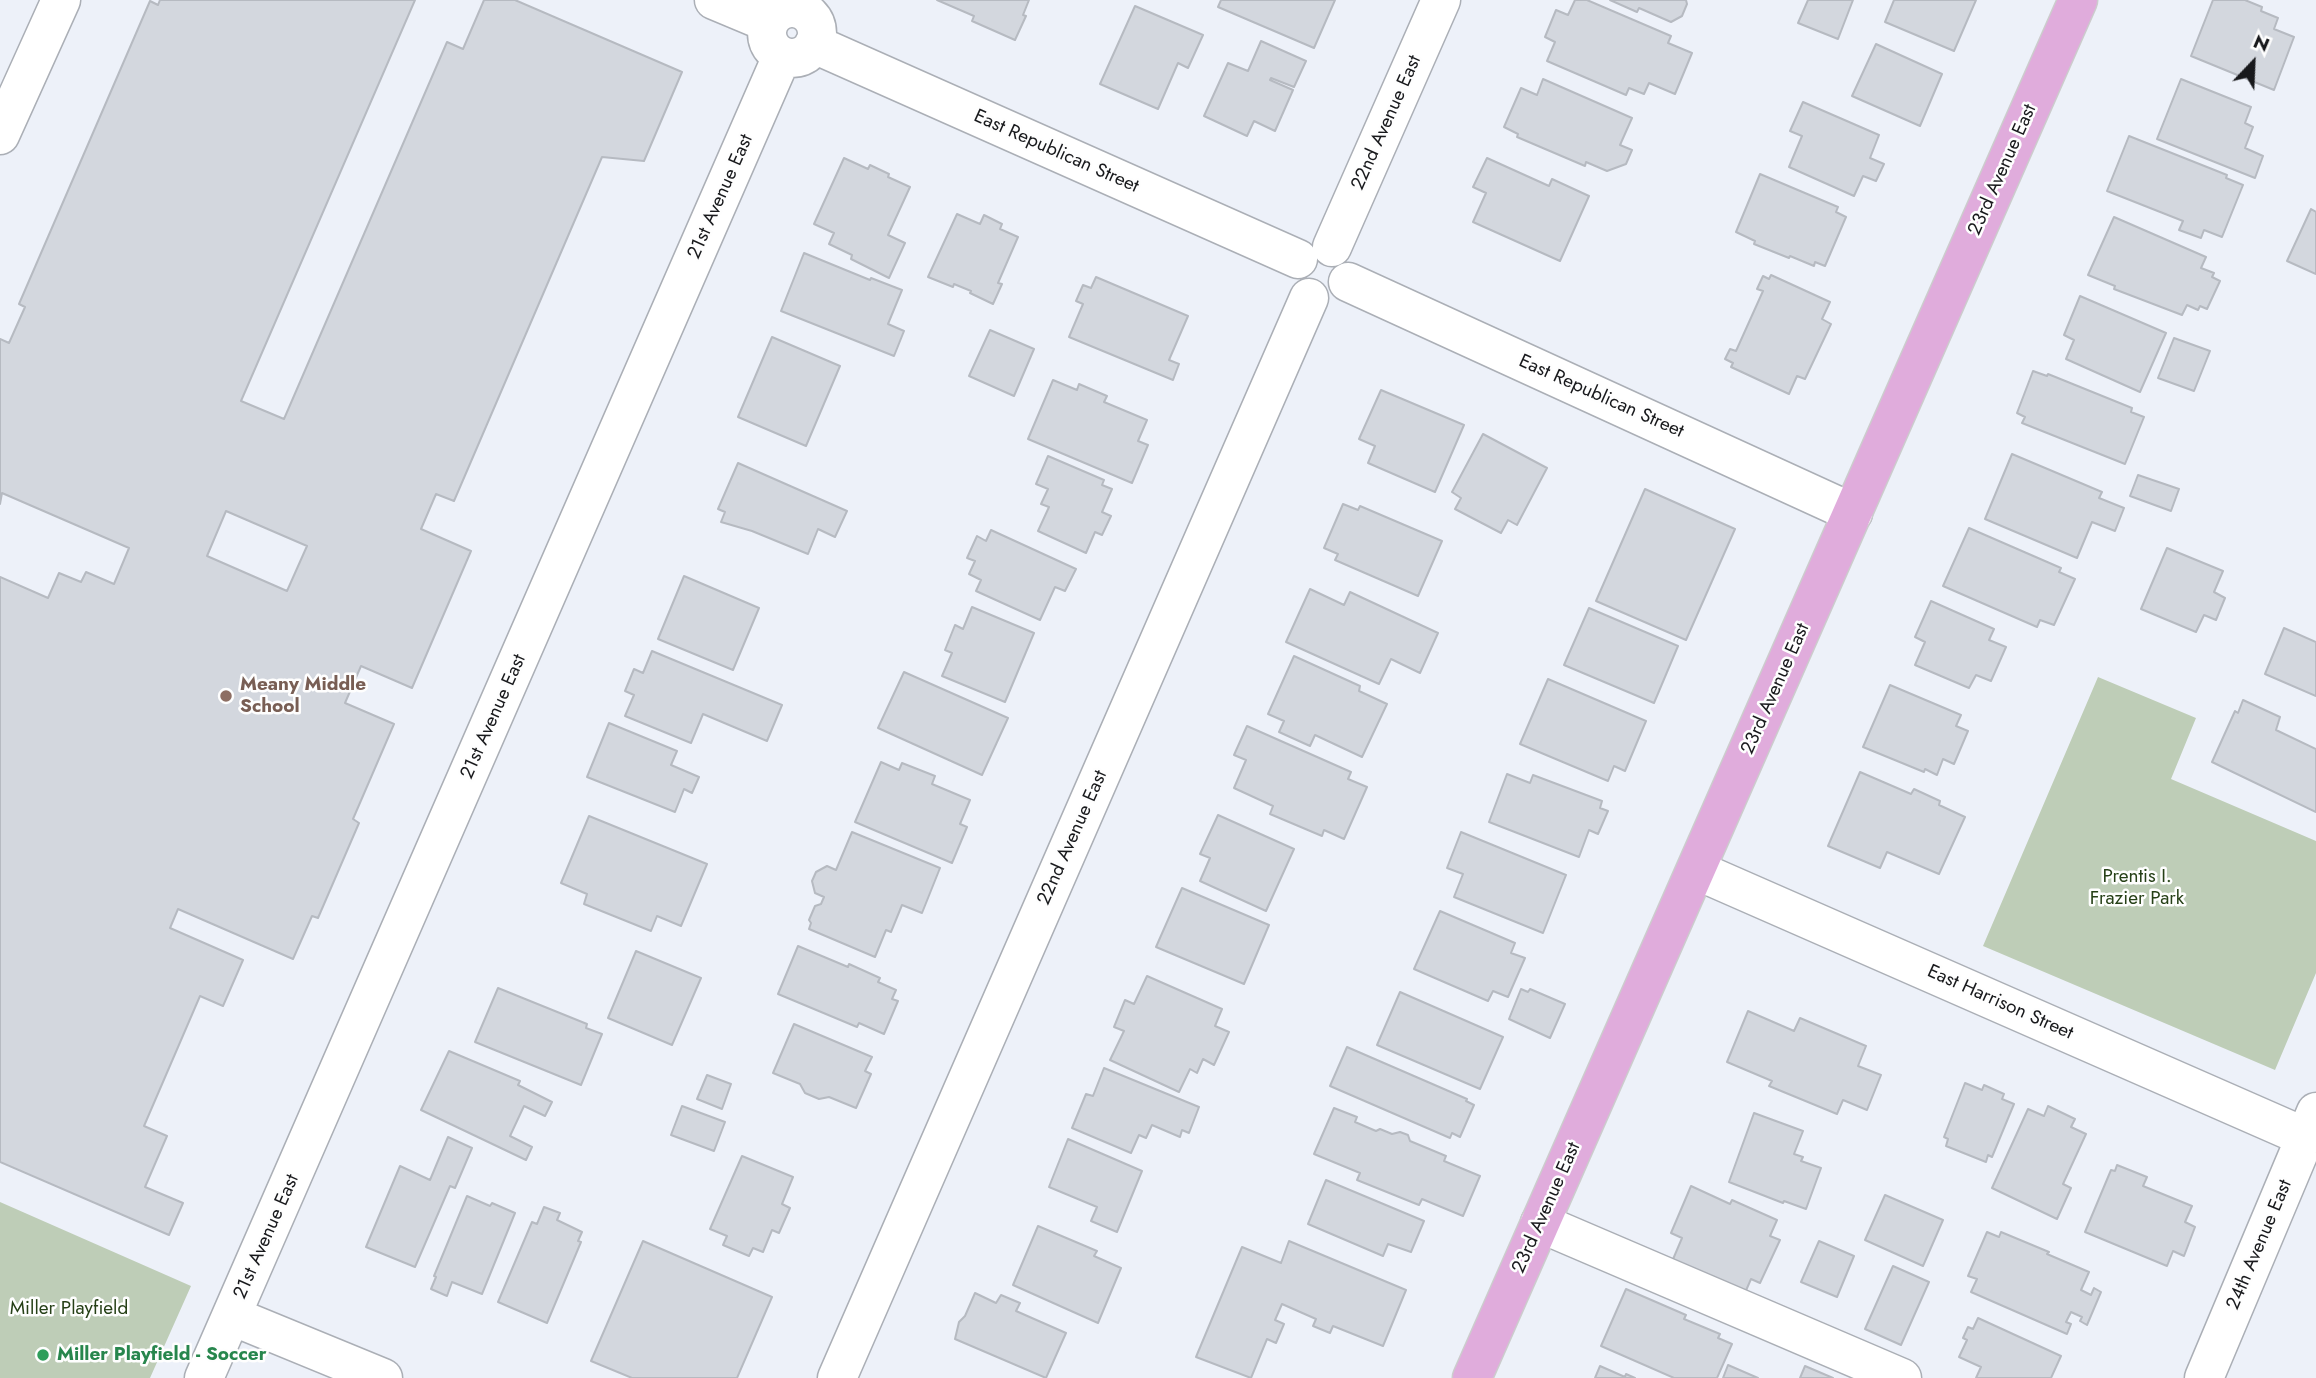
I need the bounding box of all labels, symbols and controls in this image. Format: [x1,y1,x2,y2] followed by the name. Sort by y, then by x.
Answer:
[2218,28,2288,98] north arrow
[2249,28,2274,59] text: N
[1347,52,1427,194] street label: 22nd Avenue East
[1964,101,2042,239] street label: 23rd Avenue East
[970,105,1142,199] street label: East Republican Street
[683,131,759,263] street label: 21st Avenue East
[1515,350,1687,444] street label: East Republican Street
[1737,620,1815,758] street label: 23rd Avenue East
[456,651,532,783] street label: 21st Avenue East
[240,674,366,718] place label: Meany Middle School
[218,688,234,704] marker: Meany Middle School
[1033,767,1113,909] street label: 22nd Avenue East
[2090,866,2184,910] park label: Prentis I. Frazier Park
[1924,961,2076,1045] street label: East Harrison Street
[1508,1139,1586,1277] street label: 23rd Avenue East
[229,1171,305,1303] street label: 21st Avenue East
[2222,1177,2298,1313] street label: 24th Avenue East
[10,1298,128,1320] park label: Miller Playfield
[57,1344,267,1366] place label: Miller Playfield - Soccer
[35,1347,51,1363] marker: Miller Playfield - Soccer

